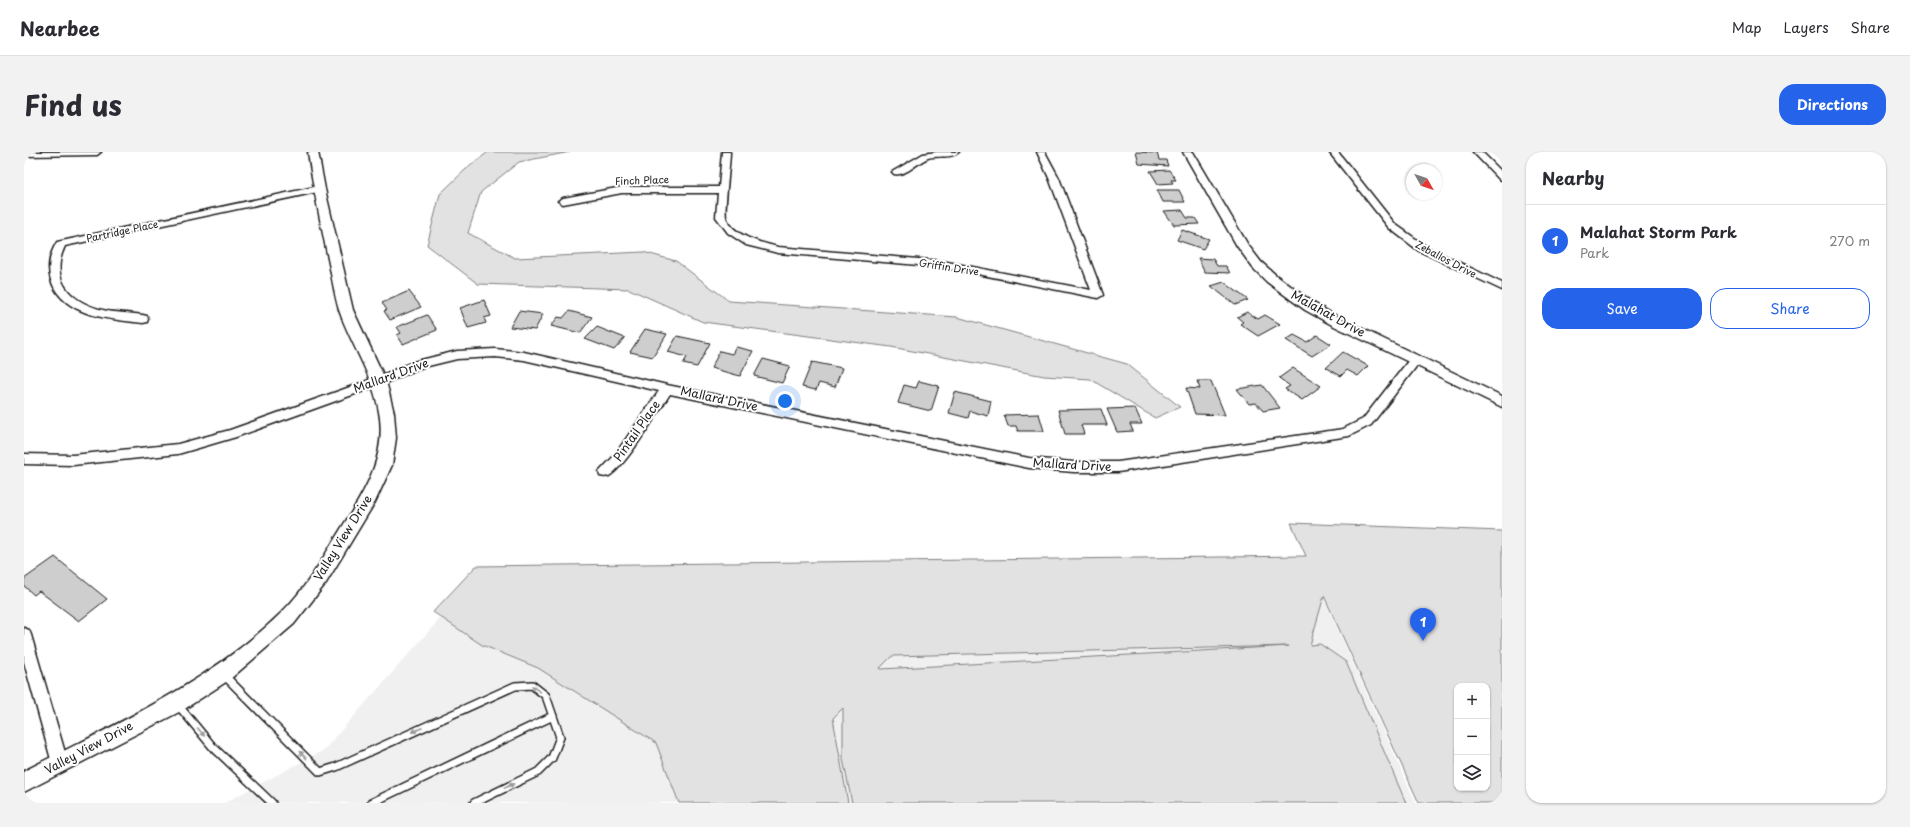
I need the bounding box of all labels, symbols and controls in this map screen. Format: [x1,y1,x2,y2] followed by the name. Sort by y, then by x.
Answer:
[20,14,100,42] text: Nearbee
[1732,17,1762,38] text: Map
[1784,17,1829,38] text: Layers
[1851,17,1890,38] text: Share
[24,83,122,126] text: Find us
[1779,84,1886,125] button: Directions
[1406,164,1442,200] north arrow
[1542,165,1604,191] text: Nearby
[615,171,670,188] street label: Finch Place
[84,216,159,245] street label: Partridge Place
[1580,220,1737,243] text: Malahat Storm Park
[1552,231,1558,250] text: 1
[1829,231,1870,250] text: 270 m
[1413,236,1480,281] street label: Zeballos Drive
[1580,243,1609,262] text: Park
[918,254,980,279] street label: Griffin Drive
[1288,285,1369,341] street label: Malahat Drive
[1542,288,1702,329] button: Save
[1710,288,1870,329] button: Share
[351,353,431,397] street label: Mallard Drive
[679,381,760,415] street label: Mallard Drive
[775,391,795,411] your location
[608,396,664,465] street label: Pintail Place
[1032,453,1112,475] street label: Mallard Drive
[309,491,376,584] street label: Valley View Drive
[1410,608,1436,641] pin: 1
[1454,683,1490,791] map controls
[1454,683,1490,719] button: +
[531,685,541,693] one-way arrow
[41,716,136,778] street label: Valley View Drive
[1454,719,1490,755] button: −
[196,727,205,738] one-way arrow
[411,727,422,733] one-way arrow
[298,750,308,760] one-way arrow
[1454,755,1490,791] button: layers
[503,783,514,789] one-way arrow

